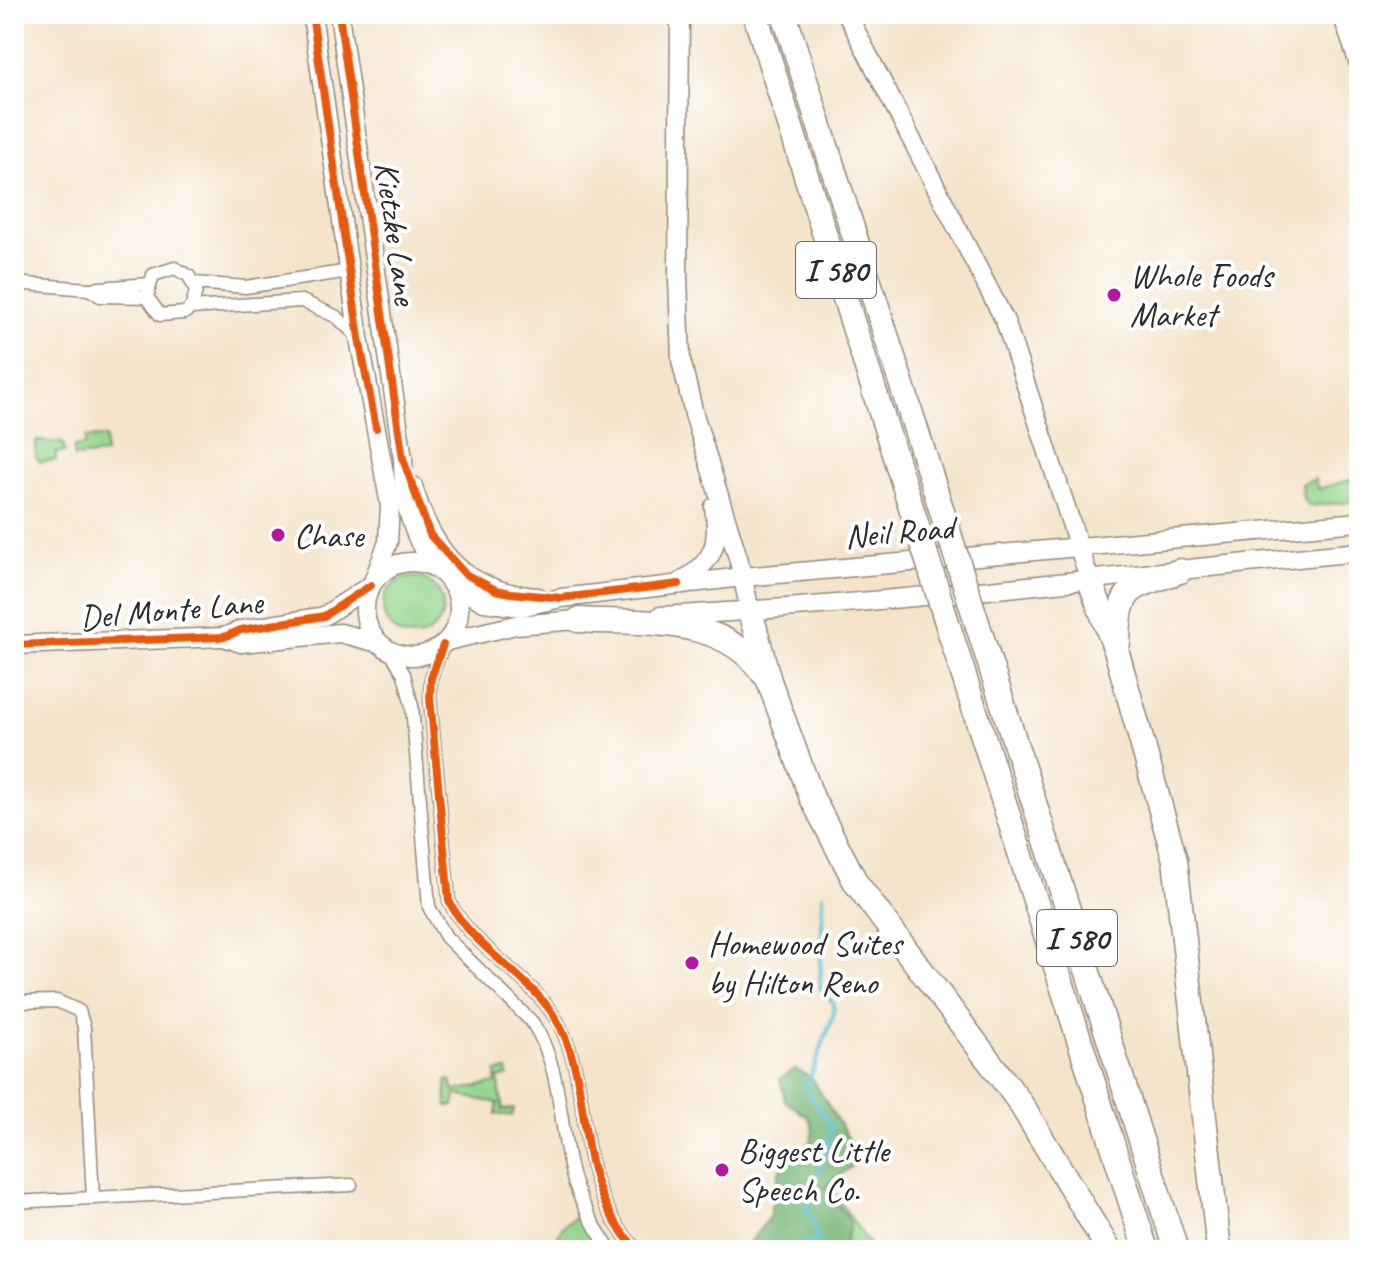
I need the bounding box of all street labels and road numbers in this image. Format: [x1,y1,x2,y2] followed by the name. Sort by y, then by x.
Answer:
[365,159,428,309] street label: Kietzke Lane
[796,242,876,298] road number: I 580
[843,505,961,558] street label: Neil Road
[78,580,266,639] street label: Del Monte Lane
[1037,910,1117,966] road number: I 580

